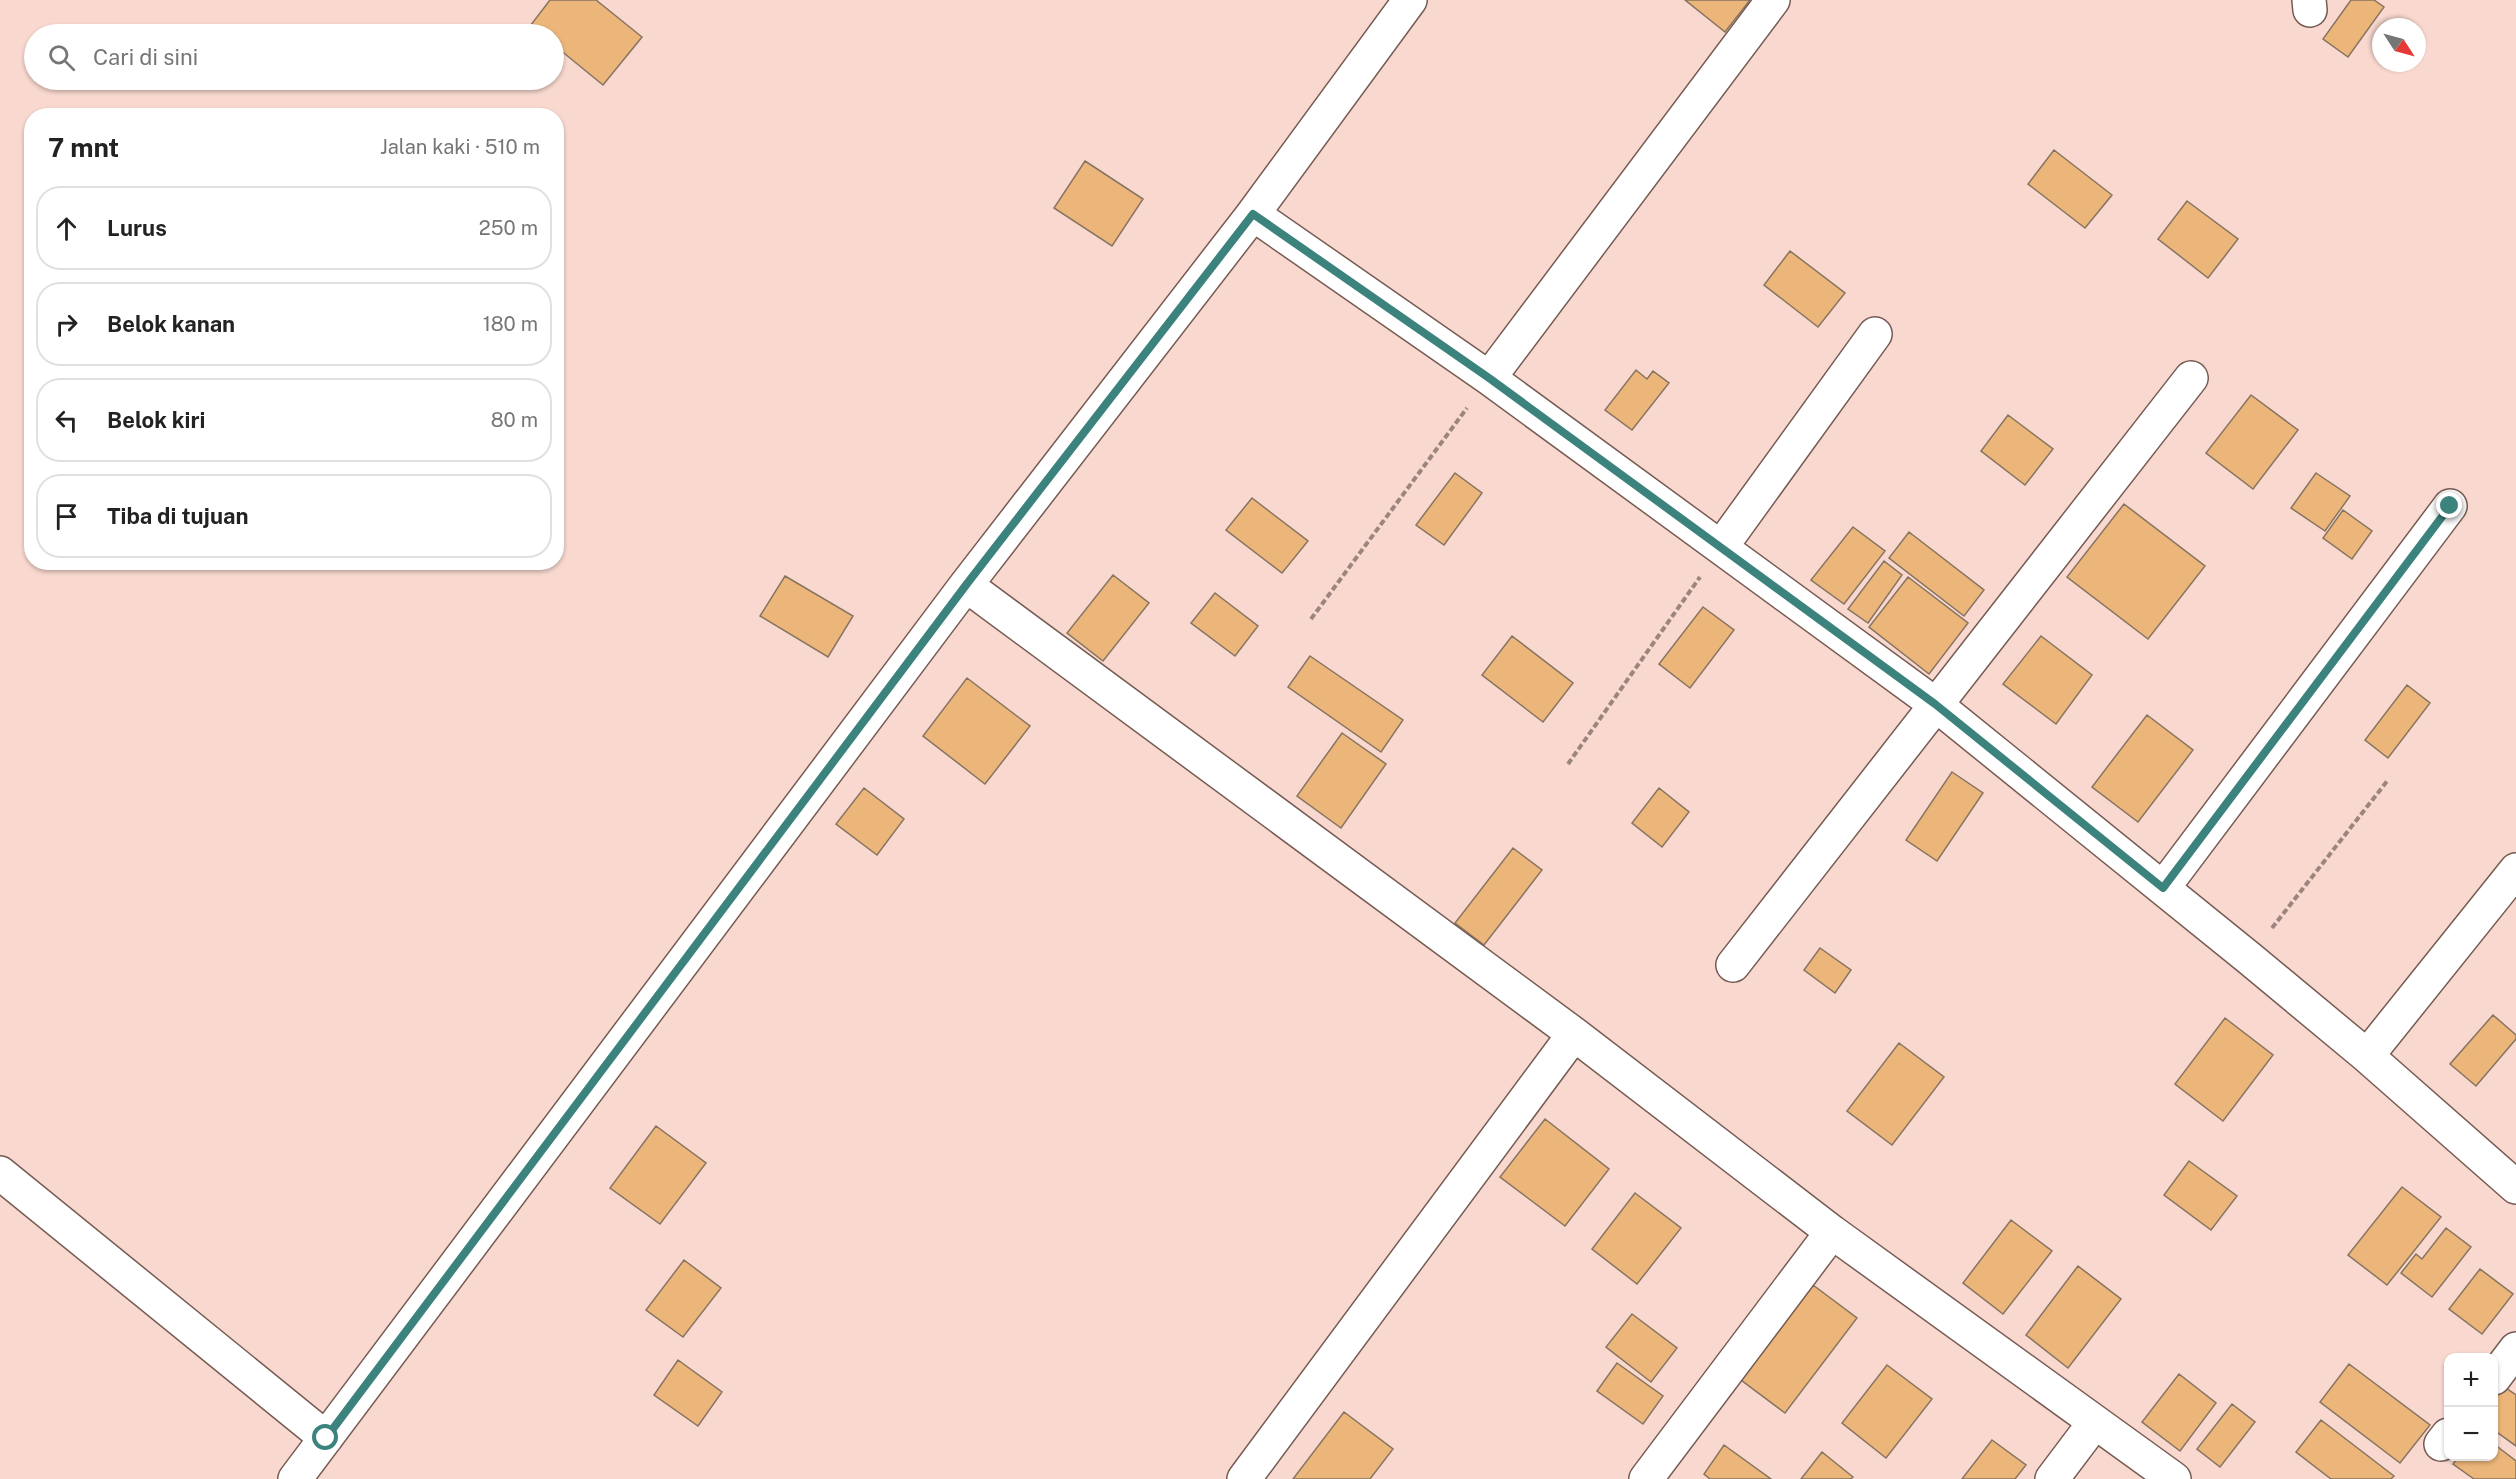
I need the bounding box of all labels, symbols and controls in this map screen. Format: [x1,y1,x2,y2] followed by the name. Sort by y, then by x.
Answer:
[2372,18,2426,72] north arrow
[24,24,564,90] search box
[45,41,78,74] icon: search
[93,44,198,70] text: Cari di sini
[48,132,119,163] text: 7 mnt
[380,135,540,159] text: Jalan kaki · 510 m
[50,212,83,245] icon: ahead
[107,215,167,241] text: Lurus
[479,216,538,240] text: 250 m
[50,308,83,341] icon: right
[107,311,235,337] text: Belok kanan
[483,312,538,336] text: 180 m
[50,404,83,437] icon: left
[107,407,205,433] text: Belok kiri
[491,408,538,432] text: 80 m
[2436,492,2462,518] route end
[50,500,83,533] icon: arrive
[107,503,248,529] text: Tiba di tujuan
[2444,1353,2498,1461] map controls
[2444,1353,2498,1407] button: +
[2444,1407,2498,1461] button: −
[312,1424,338,1450] route start

